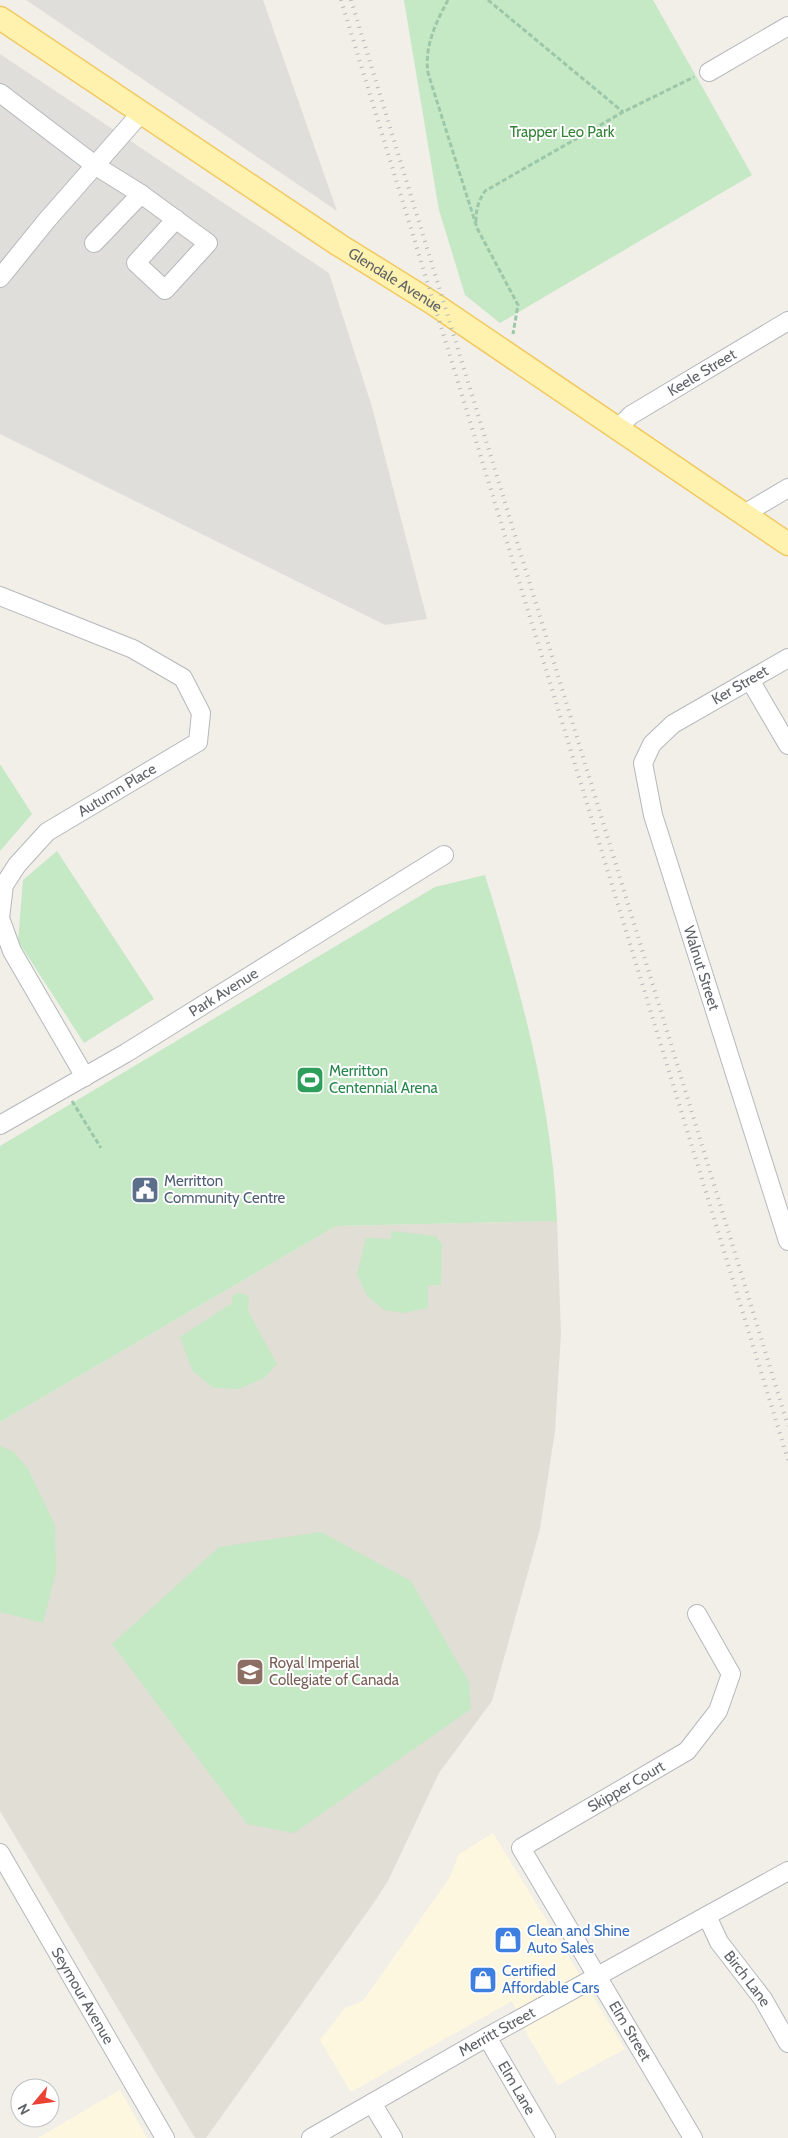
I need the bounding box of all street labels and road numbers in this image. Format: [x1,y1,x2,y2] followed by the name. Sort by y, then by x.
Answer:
[345,244,446,316] street label: Glendale Avenue
[664,345,739,400] street label: Keele Street
[709,662,771,708] street label: Ker Street
[74,759,160,820] street label: Autumn Place
[680,923,723,1012] street label: Walnut Street
[186,964,262,1021] street label: Park Avenue
[584,1757,668,1816] street label: Skipper Court
[48,1944,118,2048] street label: Seymour Avenue
[720,1947,775,2010] street label: Birch Lane
[605,1998,655,2064] street label: Elm Street
[455,2003,538,2060] street label: Merritt Street
[494,2058,540,2118] street label: Elm Lane

